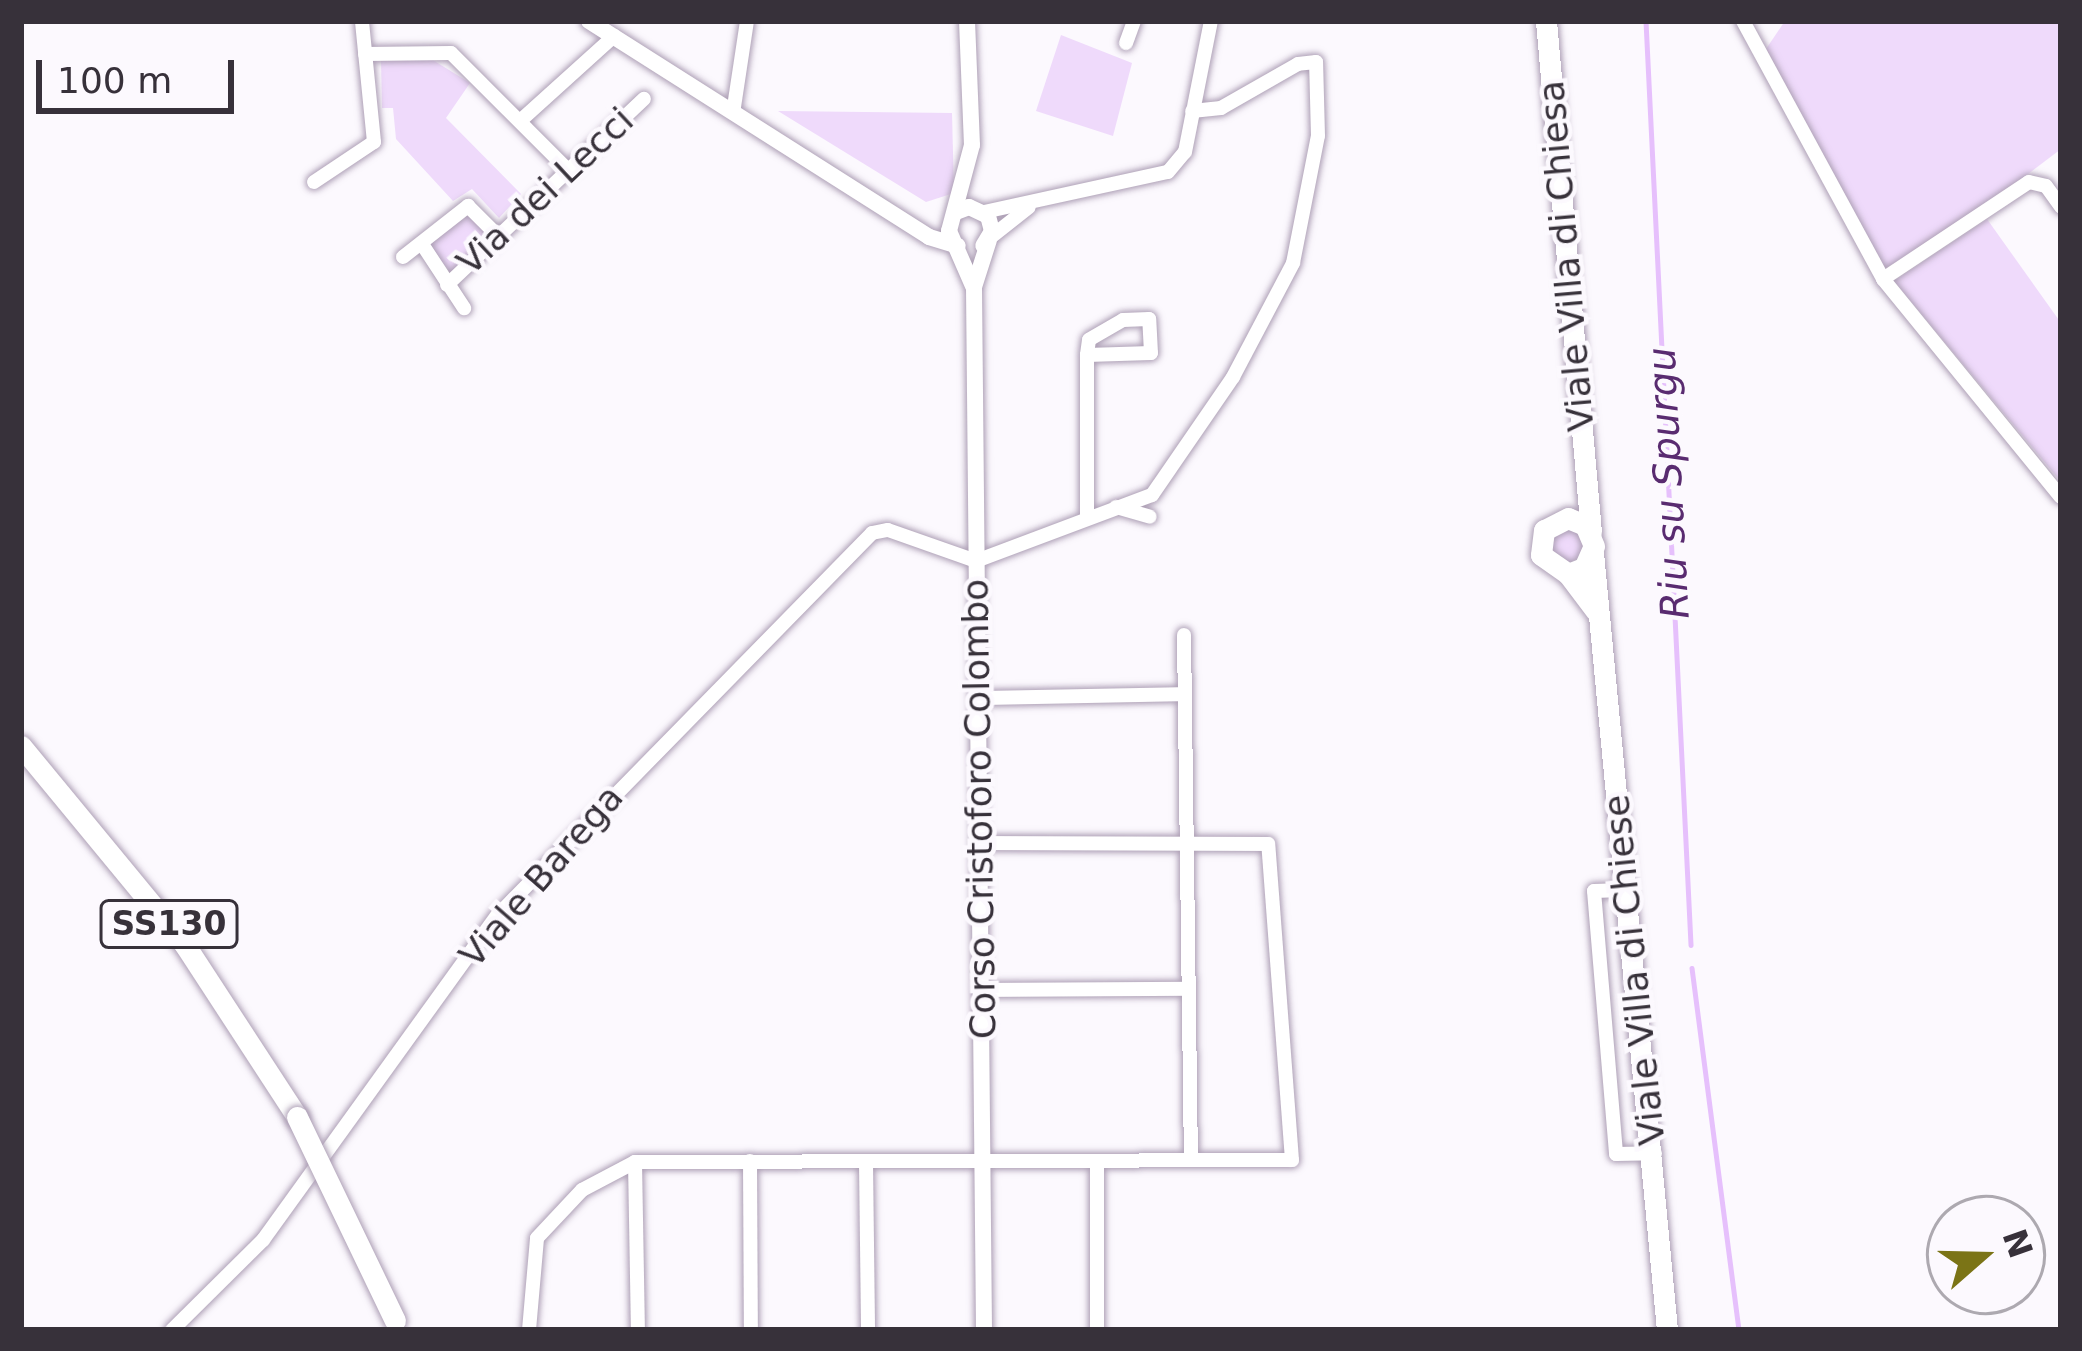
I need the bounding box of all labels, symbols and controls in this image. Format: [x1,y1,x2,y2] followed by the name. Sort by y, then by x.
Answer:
[42,36,240,110] scale bar
[57,60,172,101] text: 100 m
[1529,79,1603,433] street label: Viale Villa di Chiesa
[448,98,642,284] street label: Via dei Lecci
[1639,346,1699,620] water label: Riu su Spurgu
[953,578,1005,1040] street label: Corso Cristoforo Colombo
[450,776,632,976] street label: Viale Barega
[1594,793,1674,1147] street label: Viale Villa di Chiese
[97,897,241,951] road number: SS130
[1926,1195,2046,1315] north arrow
[1994,1224,2041,1263] text: N

